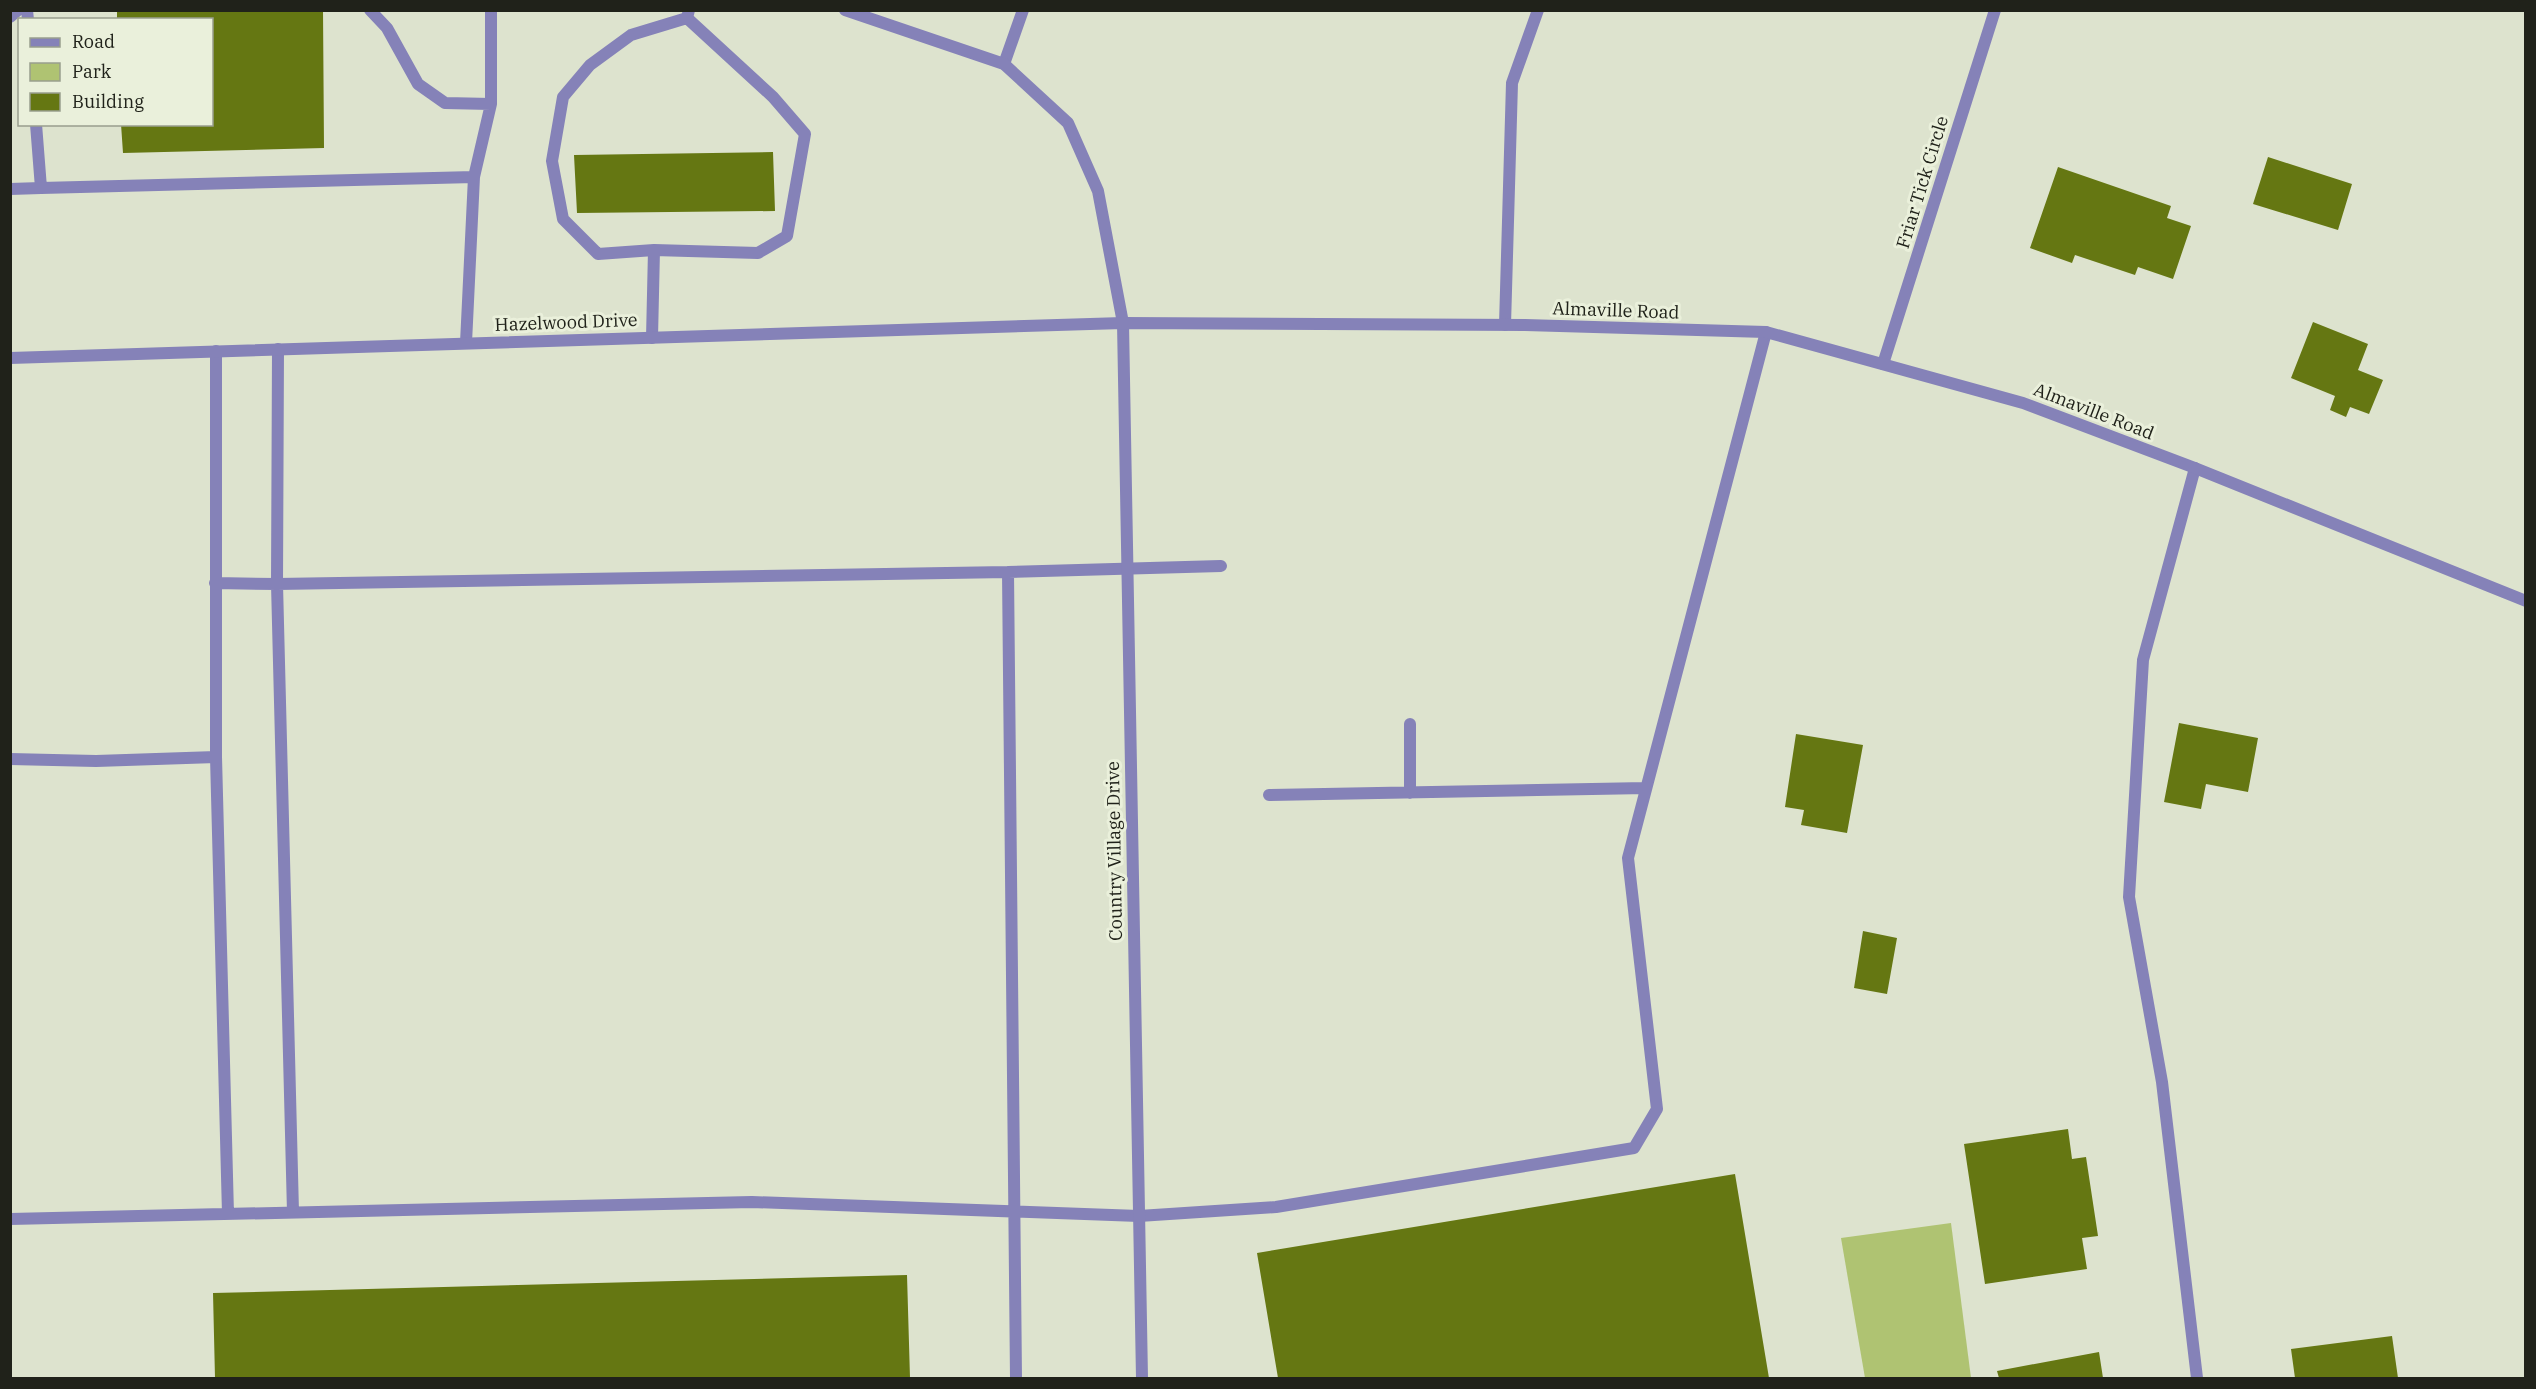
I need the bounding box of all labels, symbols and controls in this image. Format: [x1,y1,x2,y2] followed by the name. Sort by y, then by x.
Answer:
[18,18,213,126] legend
[72,30,115,53] text: Road
[72,60,112,83] text: Park
[72,90,144,113] text: Building
[1891,113,1953,251] street label: Friar Tick Circle
[1552,296,1680,324] street label: Almaville Road
[494,308,638,336] street label: Hazelwood Drive
[2031,377,2158,445] street label: Almaville Road
[1101,761,1127,941] street label: Country Village Drive

